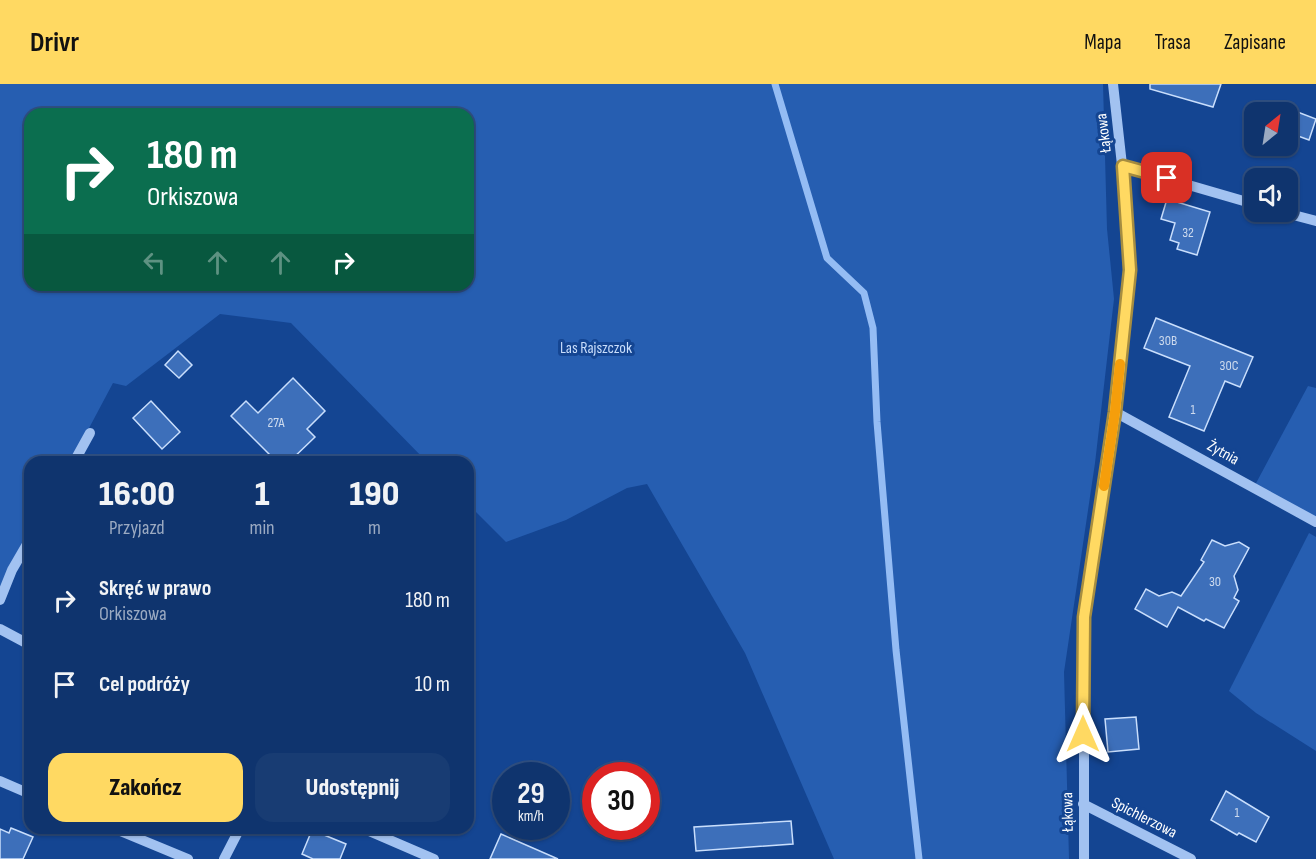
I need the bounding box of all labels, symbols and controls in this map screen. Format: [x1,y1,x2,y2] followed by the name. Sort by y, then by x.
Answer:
[30,26,79,59] text: Drivr
[1084,30,1122,55] text: Mapa
[1155,30,1191,55] text: Trasa
[1224,30,1286,55] text: Zapisane
[1244,102,1298,156] north arrow
[1244,102,1298,222] map controls
[1092,112,1116,155] street label: Łąkowa
[147,130,238,181] text: 180 m
[48,132,126,210] icon: right
[1141,152,1192,203] pin
[1150,161,1183,194] icon: arrive
[1244,168,1298,222] button: sound
[147,181,238,213] text: Orkiszowa
[1182,224,1194,241] house number: 32
[138,246,171,279] icon: left
[201,246,234,279] icon: ahead
[264,246,297,279] icon: ahead
[327,246,360,279] icon: right
[1159,332,1177,349] house number: 30B
[560,339,632,358] park label: Las Rajszczok
[1220,357,1239,374] house number: 30C
[1191,401,1196,418] house number: 1
[267,414,286,431] house number: 27A
[1204,437,1242,469] street label: Żytnia
[99,473,175,516] text: 16:00
[255,473,270,516] text: 1
[349,473,399,516] text: 190
[109,516,165,540] text: Przyjazd
[250,516,275,540] text: min
[368,516,381,540] text: m
[1209,573,1221,590] house number: 30
[99,575,211,602] text: Skręć w prawo
[48,584,81,617] icon: right
[405,587,450,614] text: 180 m
[99,602,167,626] text: Orkiszowa
[48,668,81,701] icon: arrive
[99,671,190,698] text: Cel podróży
[415,671,450,698] text: 10 m
[1051,702,1115,766] position arrow
[48,753,243,822] button: Zakończ
[255,753,450,822] button: Udostępnij
[582,762,660,840] speed limit sign: 30
[517,776,545,812] text: 29
[1058,792,1078,833] street label: Łąkowa
[1108,793,1180,843] street label: Spichlerzowa
[1235,804,1240,821] house number: 1
[518,807,544,826] text: km/h

